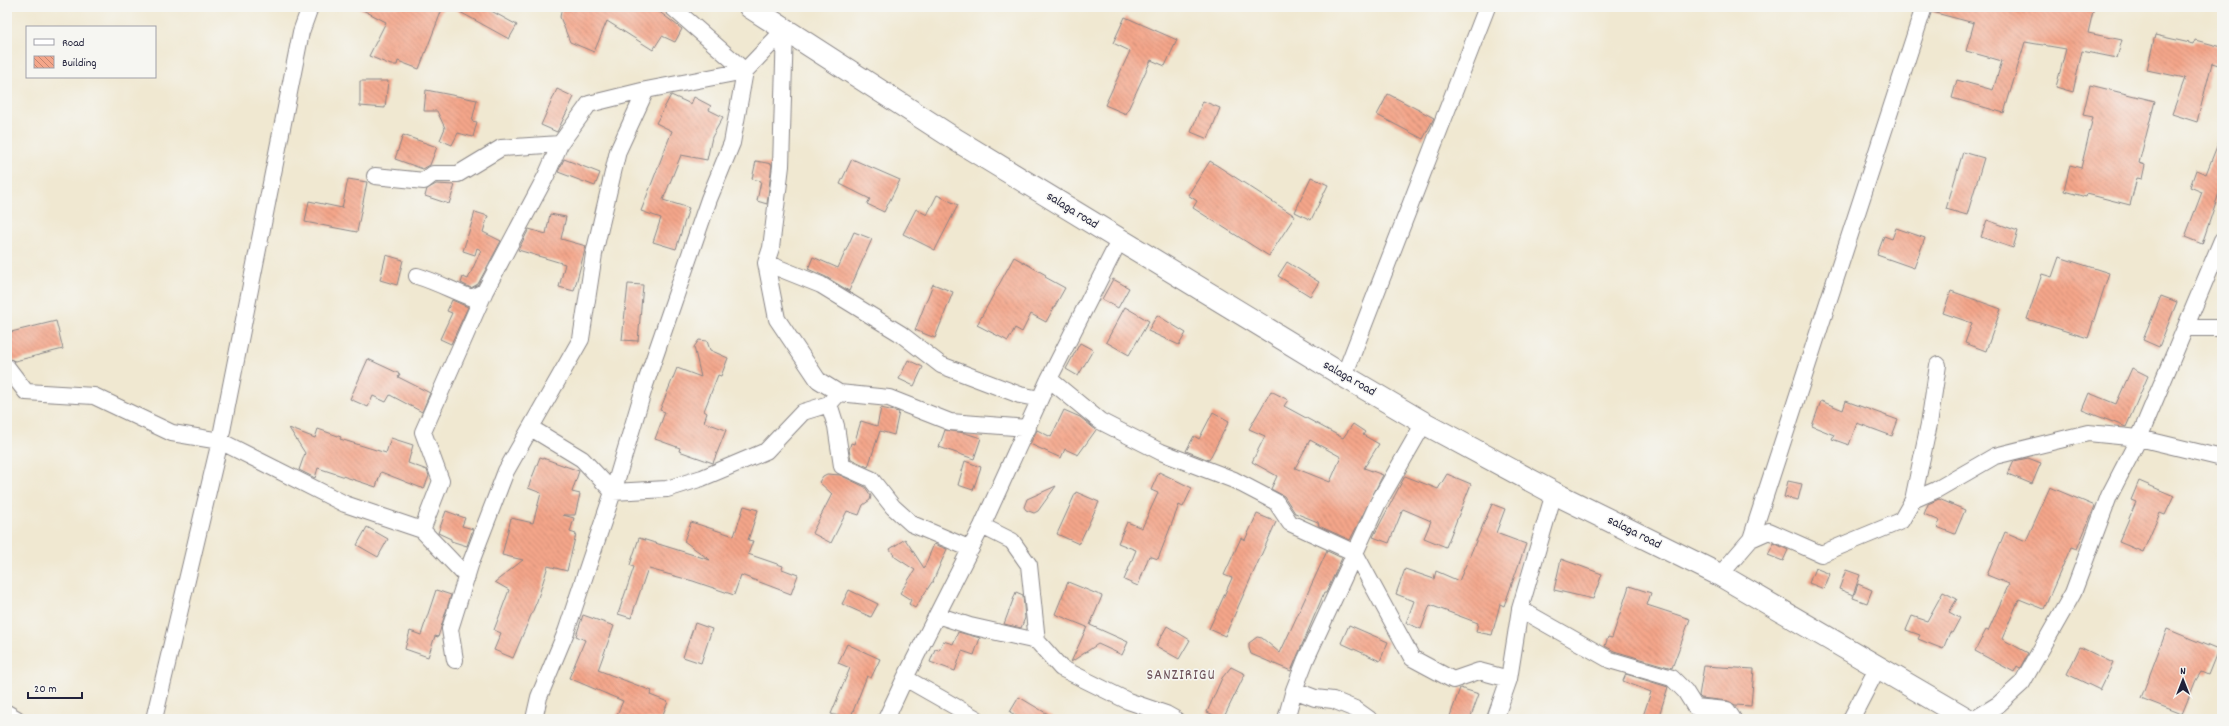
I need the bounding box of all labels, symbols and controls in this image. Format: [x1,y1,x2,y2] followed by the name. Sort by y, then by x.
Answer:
[26,26,156,78] legend
[62,35,84,52] text: Road
[62,55,97,72] text: Building
[1042,187,1102,235] street label: salaga road
[1319,356,1379,402] street label: salaga road
[1604,511,1664,555] street label: salaga road
[2163,660,2203,700] north arrow
[2180,664,2186,680] text: N
[1146,665,1216,687] district label: SANZIRIGU
[28,674,82,700] scale bar
[34,681,57,698] text: 20 m

